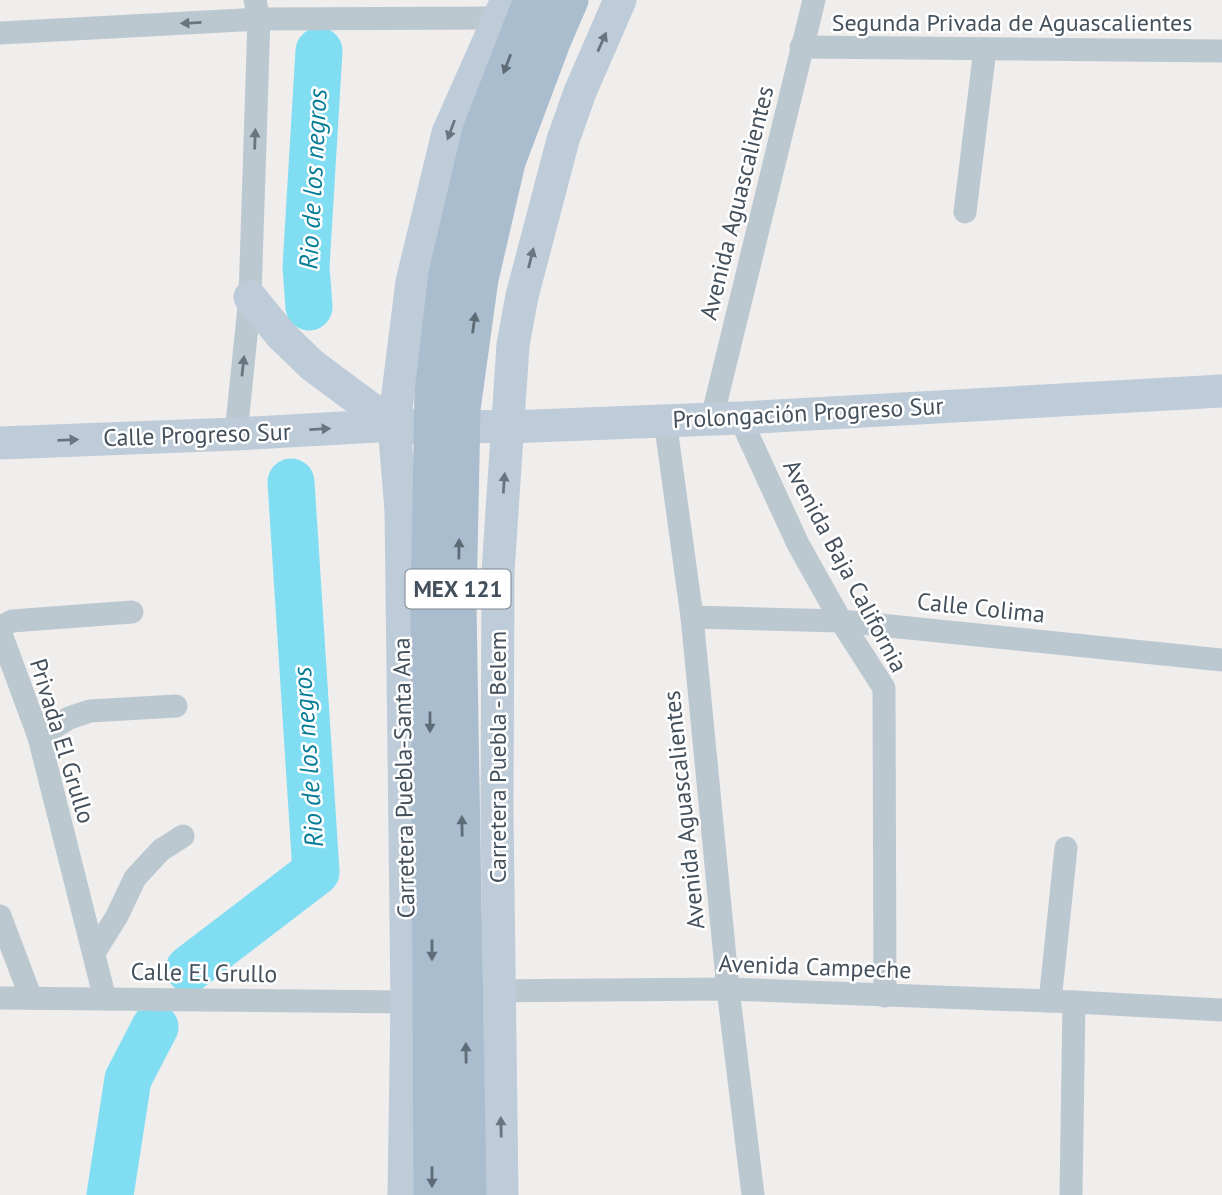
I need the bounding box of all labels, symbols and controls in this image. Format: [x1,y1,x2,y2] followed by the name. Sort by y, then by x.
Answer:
[832,7,1192,38] street label: Segunda Privada de Aguascalientes
[180,17,202,28] one-way arrow
[596,32,608,52] one-way arrow
[501,53,512,74] one-way arrow
[692,83,781,323] street label: Avenida Aguascalientes
[291,87,334,270] water label: Rio de los negros
[445,120,456,141] one-way arrow
[250,128,261,150] one-way arrow
[526,247,537,269] one-way arrow
[468,312,479,334] one-way arrow
[238,355,249,377] one-way arrow
[672,390,944,435] street label: Prolongación Progreso Sur
[103,416,291,453] street label: Calle Progreso Sur
[309,424,331,435] one-way arrow
[57,435,79,446] one-way arrow
[776,454,915,678] street label: Avenida Baja California
[499,472,510,494] one-way arrow
[453,538,465,560] one-way arrow
[406,569,510,608] road number: MEX 121
[916,585,1047,630] street label: Calle Colima
[482,631,513,883] street label: Carretera Puebla - Belem
[386,637,421,919] street label: Carretera Puebla-Santa Ana
[23,655,102,827] street label: Privada El Grullo
[285,665,330,848] water label: Rio de los negros
[656,689,711,931] street label: Avenida Aguascalientes
[424,711,436,733] one-way arrow
[456,815,468,837] one-way arrow
[426,939,437,961] one-way arrow
[718,948,912,985] street label: Avenida Campeche
[130,956,278,989] street label: Calle El Grullo
[460,1042,471,1064] one-way arrow
[495,1116,507,1138] one-way arrow
[426,1166,438,1188] one-way arrow

